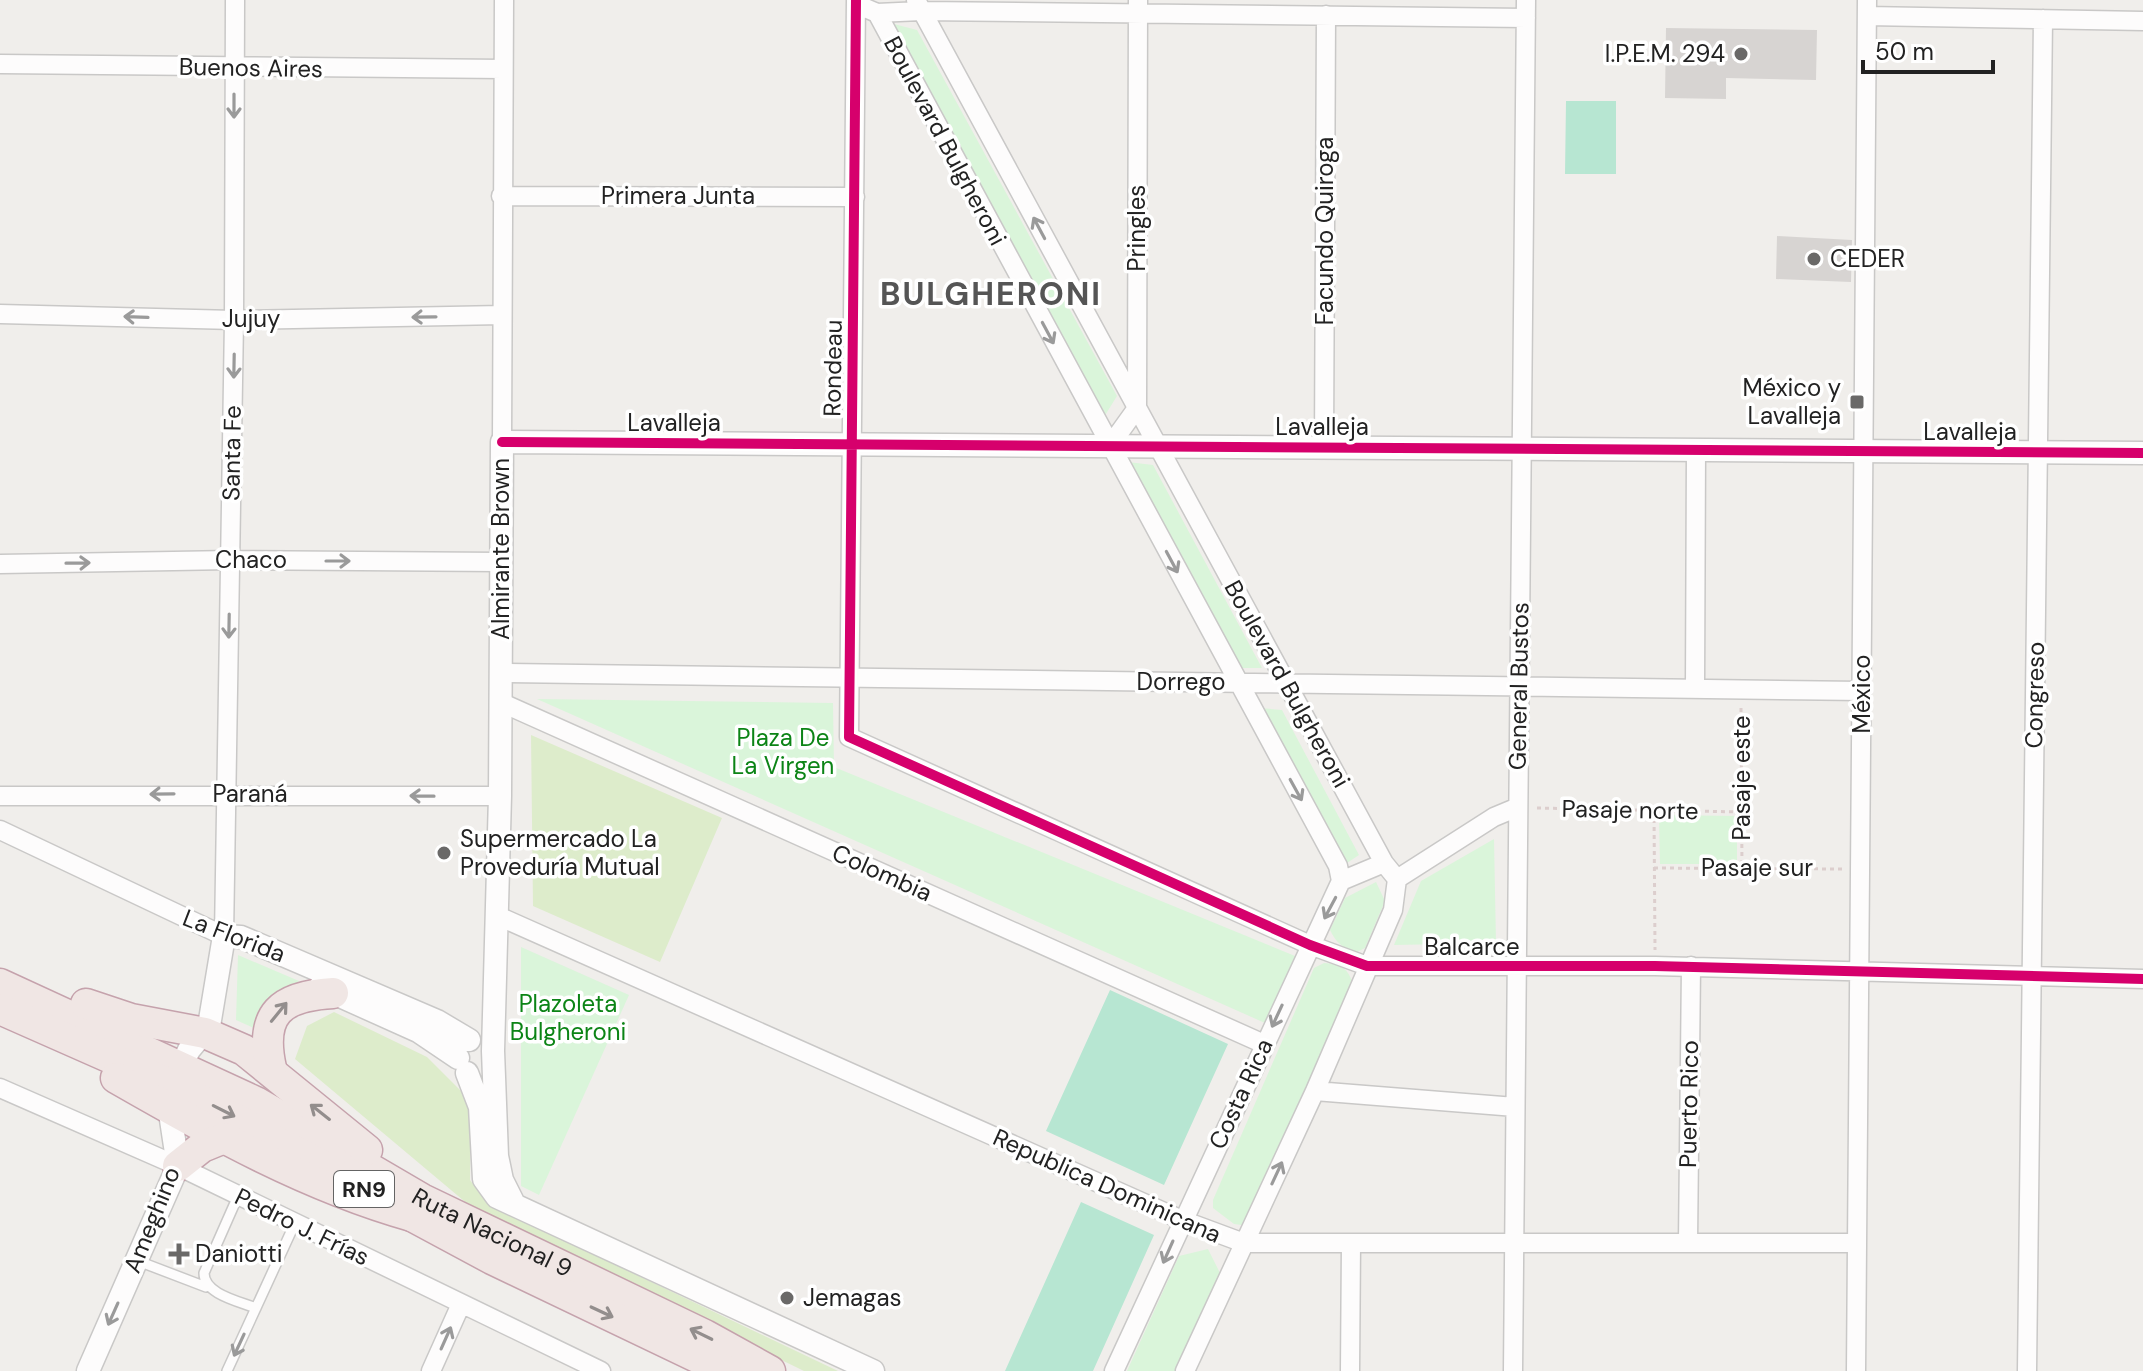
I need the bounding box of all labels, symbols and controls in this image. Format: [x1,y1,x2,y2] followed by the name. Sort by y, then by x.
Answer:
[1863,24,1993,74] scale bar
[877,31,1014,251] street label: Boulevard Bulgheroni
[1875,36,1934,67] text: 50 m
[1605,38,1725,69] place label: I.P.E.M. 294
[1732,45,1750,63] marker: I.P.E.M. 294
[179,51,323,84] street label: Buenos Aires
[226,92,242,119] one-way arrow
[1309,137,1340,325] street label: Facundo Quiroga
[601,180,755,211] street label: Primera Junta
[1121,185,1152,271] street label: Pringles
[1031,217,1047,240] one-way arrow
[1830,243,1905,274] place label: CEDER
[1805,250,1823,268] marker: CEDER
[880,273,1102,315] district label: BULGHERONI
[222,303,280,334] street label: Jujuy
[411,309,438,325] one-way arrow
[123,310,150,325] one-way arrow
[816,319,849,417] street label: Rondeau
[1041,321,1057,345] one-way arrow
[226,352,241,379] one-way arrow
[1742,372,1841,431] place label: México y Lavalleja
[1848,393,1866,411] marker: México y Lavalleja
[215,405,248,501] street label: Santa Fe
[627,407,721,438] street label: Lavalleja
[1275,411,1369,442] street label: Lavalleja
[1923,416,2017,447] street label: Lavalleja
[485,458,516,640] street label: Almirante Brown
[215,544,287,575] street label: Chaco
[1164,550,1180,574] one-way arrow
[324,553,351,569] one-way arrow
[64,555,91,571] one-way arrow
[1218,575,1357,793] street label: Boulevard Bulgheroni
[1502,602,1535,770] street label: General Bustos
[222,612,237,639] one-way arrow
[2018,641,2051,749] street label: Congreso
[1846,655,1877,733] street label: México
[1137,666,1225,697] street label: Dorrego
[1726,715,1757,841] street label: Pasaje este
[732,722,834,781] park label: Plaza De La Virgen
[212,778,288,809] street label: Paraná
[1289,778,1304,802] one-way arrow
[149,786,176,802] one-way arrow
[409,788,436,803] one-way arrow
[1561,793,1699,826] street label: Pasaje norte
[460,823,660,882] place label: Supermercado La Proveduría Mutual
[827,837,937,908] street label: Colombia
[435,844,453,862] marker: Supermercado La Proveduría Mutual
[1701,852,1813,883] street label: Pasaje sur
[1321,896,1337,920] one-way arrow
[179,902,290,969] street label: La Florida
[1424,931,1520,962] street label: Balcarce
[510,988,626,1047] park label: Plazoleta Bulgheroni
[270,1002,288,1023] one-way arrow
[1269,1004,1284,1028] one-way arrow
[1201,1033,1280,1154] street label: Costa Rica
[1672,1040,1705,1168] street label: Puerto Rico
[211,1104,235,1120] one-way arrow
[310,1104,331,1121] one-way arrow
[988,1121,1226,1250] street label: Republica Dominicana
[1270,1161,1285,1185] one-way arrow
[116,1162,187,1277] street label: Ameghino
[334,1171,394,1207] road number: RN9
[230,1181,375,1272] street label: Pedro J. Frías
[407,1181,578,1284] street label: Ruta Nacional 9
[195,1238,282,1269] place label: Daniotti
[1160,1240,1175,1264] one-way arrow
[170,1245,188,1263] marker: Daniotti
[803,1282,902,1313] place label: Jemagas
[778,1289,796,1307] marker: Jemagas
[104,1301,119,1326] one-way arrow
[589,1305,613,1320] one-way arrow
[439,1326,454,1350] one-way arrow
[690,1326,714,1341] one-way arrow
[231,1333,246,1357] one-way arrow

